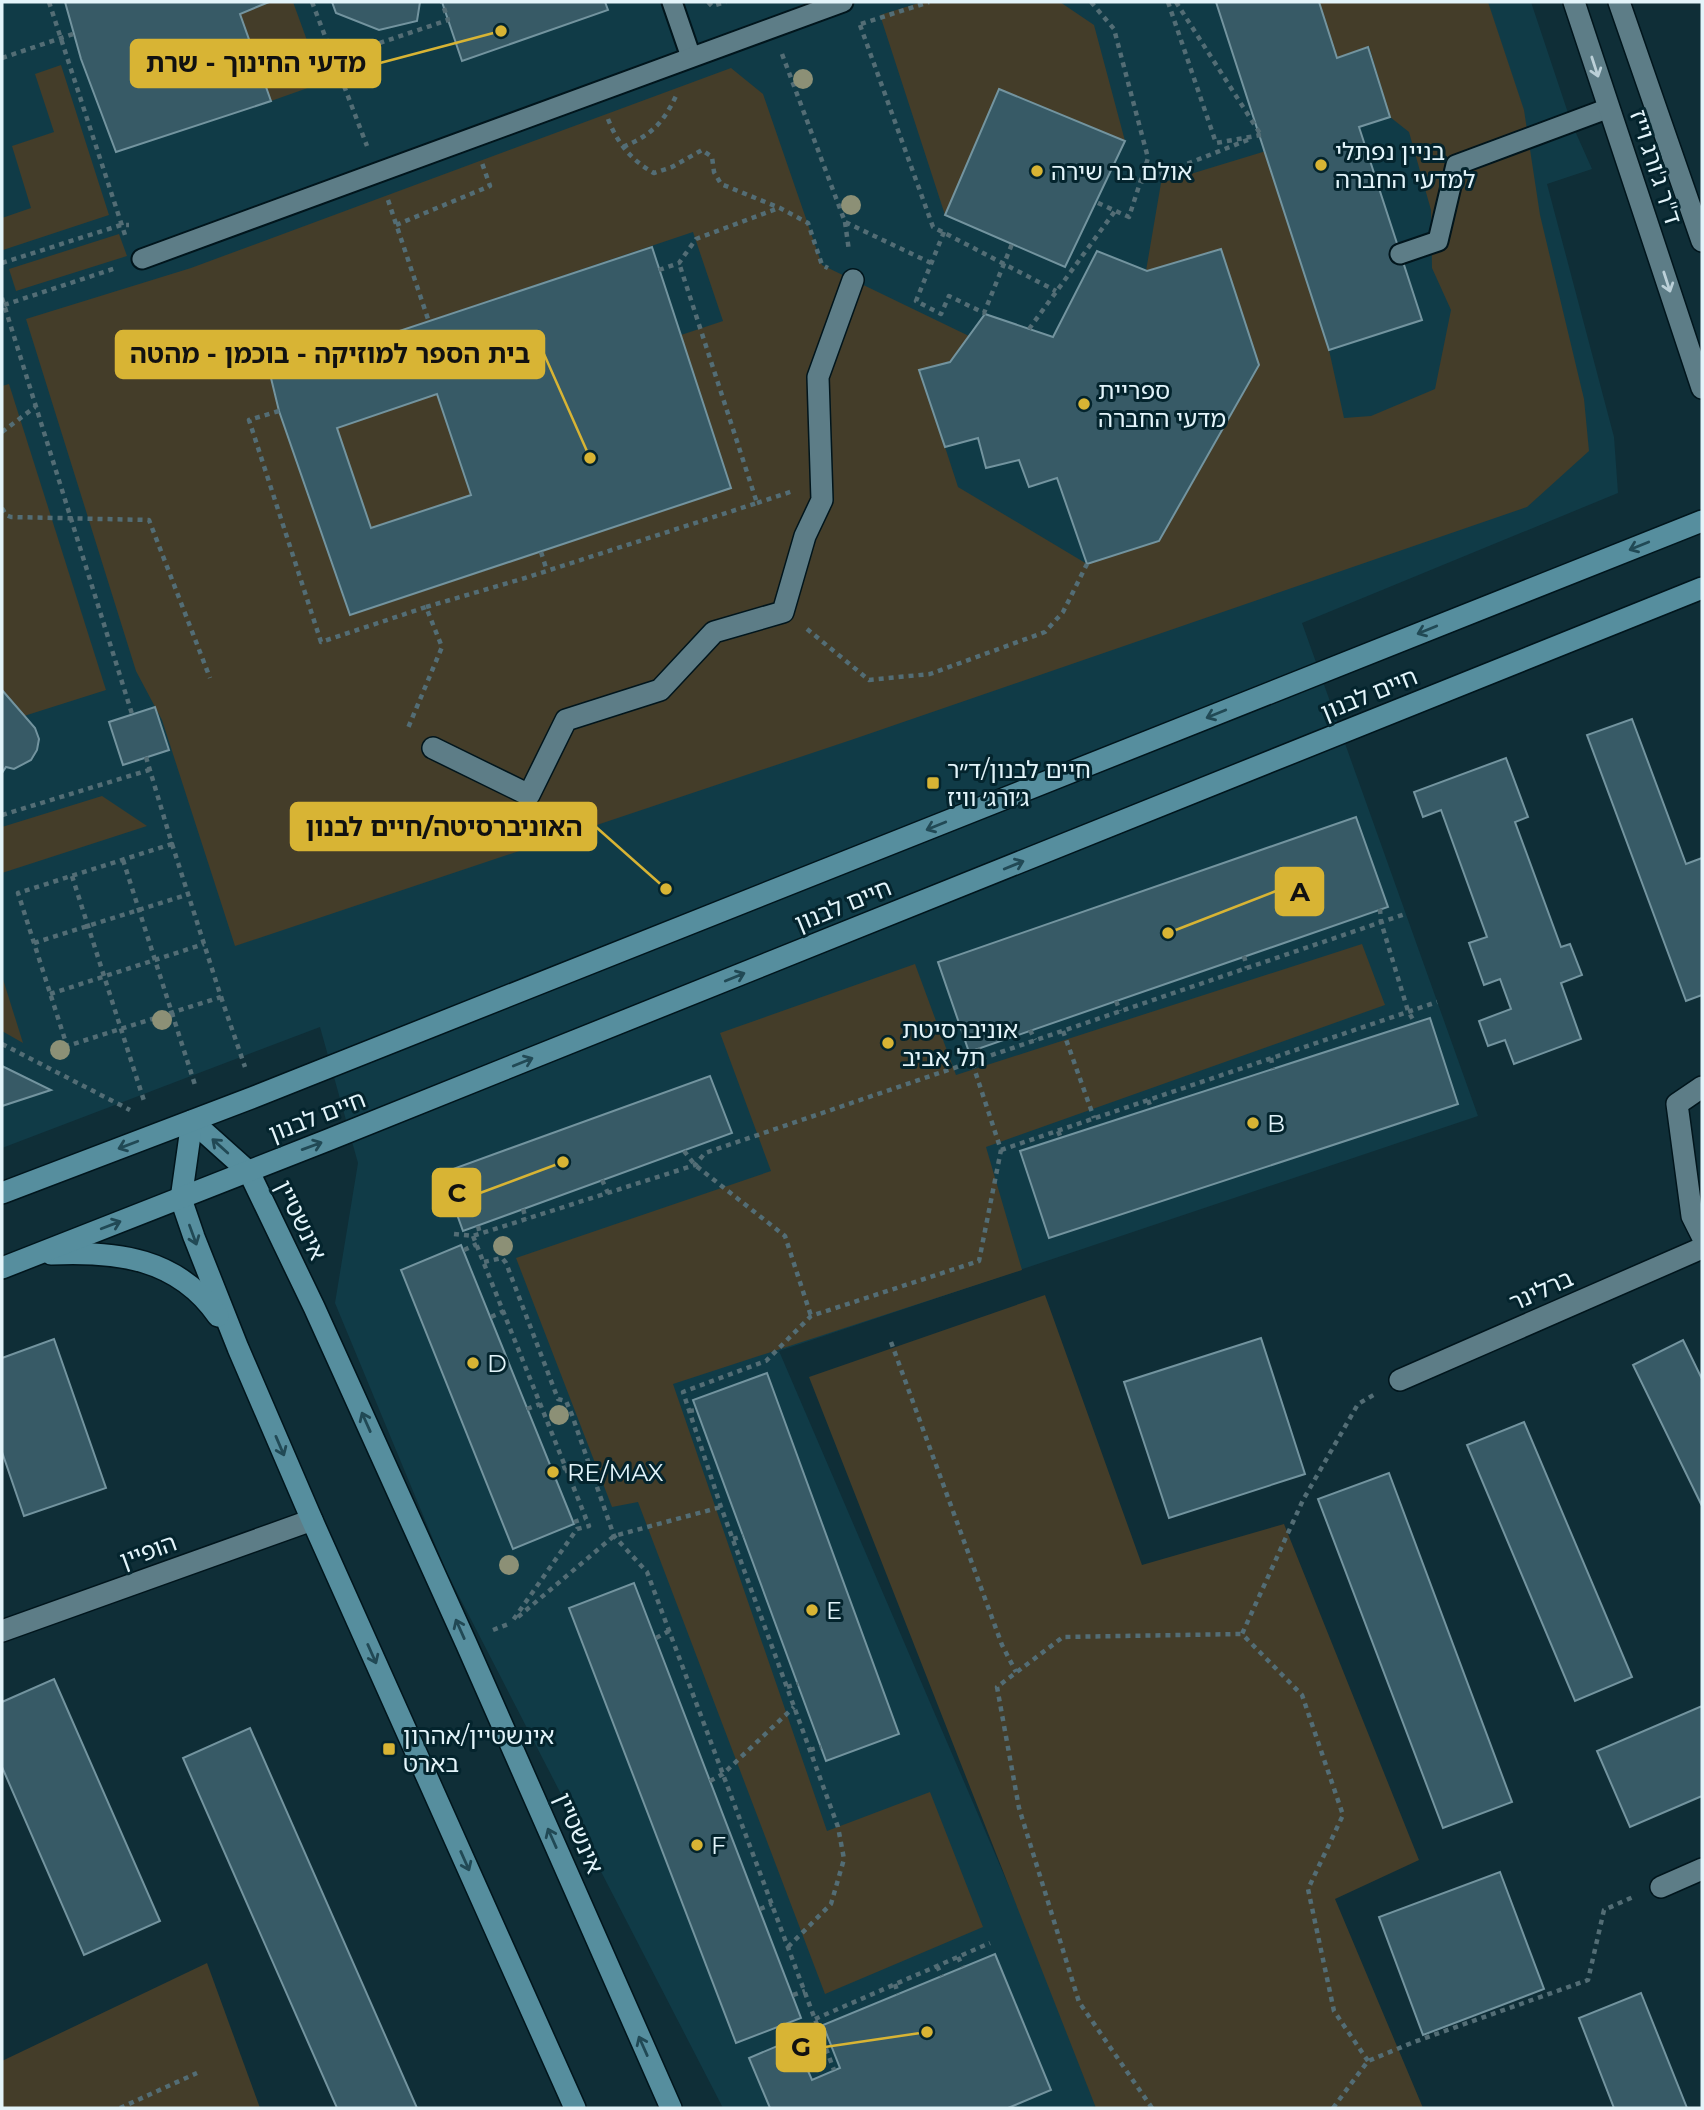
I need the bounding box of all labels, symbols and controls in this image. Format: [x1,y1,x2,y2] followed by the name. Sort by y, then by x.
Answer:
[131,40,380,87] callout: מדעי החינוך - שרת
[146,47,366,79] text: מדעי החינוך - שרת
[1590,55,1603,77] one-way arrow
[1624,106,1688,228] street label: ד"ר ג'ורג וייז
[1335,137,1476,194] place label: בניין נפתלי למדעי החברה
[1051,157,1192,186] place label: אולם בר שירה
[1313,157,1329,173] marker: בניין נפתלי למדעי החברה
[1029,163,1045,179] marker: אולם בר שירה
[1662,271,1674,293] one-way arrow
[116,331,544,378] callout: בית הספר למוזיקה - בוכמן - מהטה
[130,338,530,370] text: בית הספר למוזיקה - בוכמן - מהטה
[1098,376,1226,433] place label: ספריית מדעי החברה
[1076,396,1092,412] marker: ספריית מדעי החברה
[1628,541,1650,554] one-way arrow
[1417,625,1439,638] one-way arrow
[1316,662,1422,726] street label: חיים לבנון
[1206,709,1227,722] one-way arrow
[947,755,1091,812] place label: חיים לבנון/ד״ר ג׳ורג׳ וויז
[925,775,941,791] marker: חיים לבנון/ד״ר ג׳ורג׳ וויז
[291,803,596,850] callout: האוניברסיטה/חיים לבנון
[305,811,583,843] text: האוניברסיטה/חיים לבנון
[926,820,948,833] one-way arrow
[1002,857,1024,870] one-way arrow
[1276,868,1323,915] callout: A
[790,873,896,937] street label: חיים לבנון
[1289,876,1311,908] text: A
[723,970,745,983] one-way arrow
[902,1015,1018,1072] place label: אוניברסיטת תל אביב
[880,1035,896,1051] marker: אוניברסיטת תל אביב
[512,1055,534,1068] one-way arrow
[264,1084,370,1148] street label: חיים לבנון
[1267,1109,1285,1138] place label: B
[1245,1115,1261,1131] marker: B
[212,1138,229,1155] one-way arrow
[301,1139,323,1152] one-way arrow
[117,1140,139,1153] one-way arrow
[433,1169,480,1216] callout: C
[269,1175,333,1265] street label: אינשטיין
[448,1177,467,1209] text: C
[100,1218,121,1231] one-way arrow
[188,1224,201,1246] one-way arrow
[1505,1263,1577,1317] street label: ברלינר
[487,1349,507,1378] place label: D
[465,1355,481,1371] marker: D
[359,1412,372,1433] one-way arrow
[274,1434,287,1456] one-way arrow
[567,1458,664,1487] place label: RE/MAX
[545,1464,561,1480] marker: RE/MAX
[116,1527,180,1575] street label: הופיין
[826,1596,842,1625] place label: E
[804,1602,820,1618] marker: E
[453,1619,466,1641] one-way arrow
[366,1643,379,1664] one-way arrow
[403,1721,555,1778] place label: אינשטיין/אהרון בארט
[381,1741,397,1757] marker: אינשטיין/אהרון בארט
[548,1788,610,1878] street label: אינשטיין
[545,1827,558,1849] one-way arrow
[711,1831,726,1860] place label: F
[689,1837,705,1853] marker: F
[459,1850,472,1872] one-way arrow
[777,2024,825,2071] callout: G
[791,2031,811,2063] text: G
[636,2036,649,2057] one-way arrow

